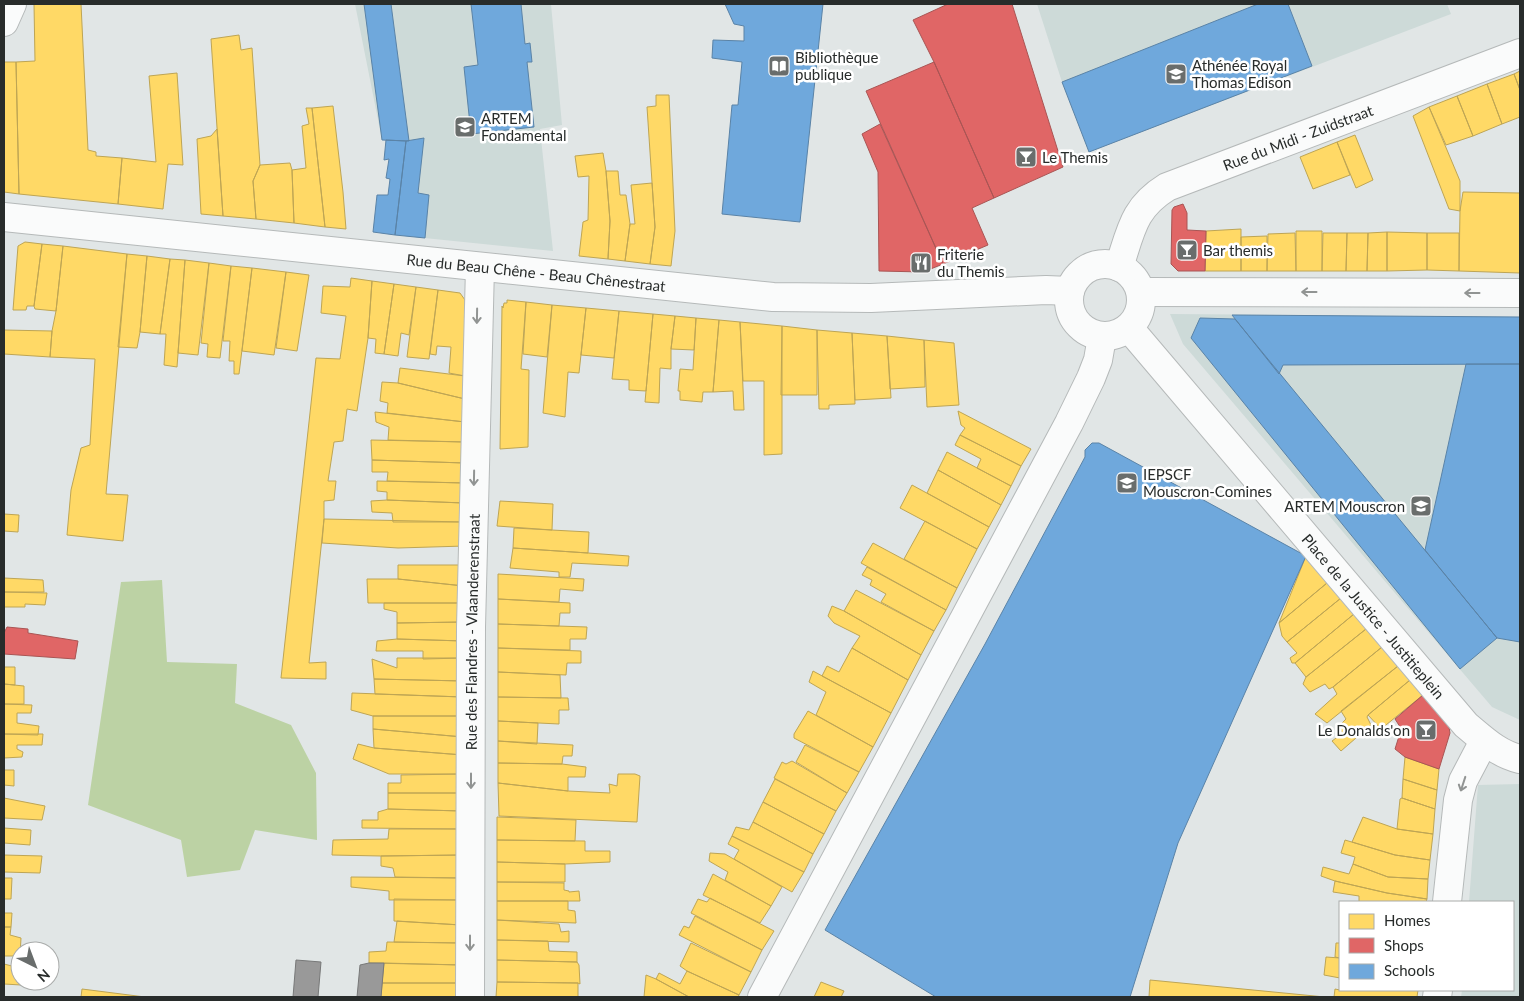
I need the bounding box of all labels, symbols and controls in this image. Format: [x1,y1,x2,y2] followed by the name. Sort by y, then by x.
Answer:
[795,48,878,83] place label: Bibliothèque publique
[767,54,791,78] library icon: Bibliothèque publique
[1192,56,1291,91] place label: Athénée Royal Thomas Edison
[1164,62,1188,86] school or university icon: Athénée Royal Thomas Edison
[1220,100,1376,174] street label: Rue du Midi - Zuidstraat
[481,109,566,144] place label: ARTEM Fondamental
[453,115,477,139] school or university icon: ARTEM Fondamental
[1014,145,1038,169] bar icon: Le Themis
[1042,148,1108,166] place label: Le Themis
[1175,238,1199,262] bar icon: Bar themis
[1203,241,1273,259] place label: Bar themis
[937,245,1005,280] place label: Friterie du Themis
[406,250,667,295] street label: Rue du Beau Chêne - Beau Chênestraat
[909,251,933,275] restaurant icon: Friterie du Themis
[1301,287,1318,297] one-way arrow
[1464,288,1480,298] one-way arrow
[473,308,482,324] one-way arrow
[1143,465,1272,500] place label: IEPSCF Mouscron-Comines
[469,470,479,486] one-way arrow
[1115,471,1139,495] school or university icon: IEPSCF Mouscron-Comines
[1409,494,1433,518] school or university icon: ARTEM Mouscron
[1284,497,1405,515] place label: ARTEM Mouscron
[462,513,483,750] street label: Rue des Flandres - Vlaanderenstraat
[1299,530,1449,702] street label: Place de la Justice - Justitieplein
[1414,718,1438,742] bar icon: Le Donalds'on
[1317,721,1410,739] place label: Le Donalds'on
[466,772,476,789] one-way arrow
[1458,776,1467,792] one-way arrow
[1339,901,1514,991] legend
[1384,911,1430,929] text: Homes
[465,935,475,951] one-way arrow
[1384,936,1424,954] text: Shops
[10,941,60,991] north arrow
[1384,961,1435,979] text: Schools
[34,966,54,986] text: N

